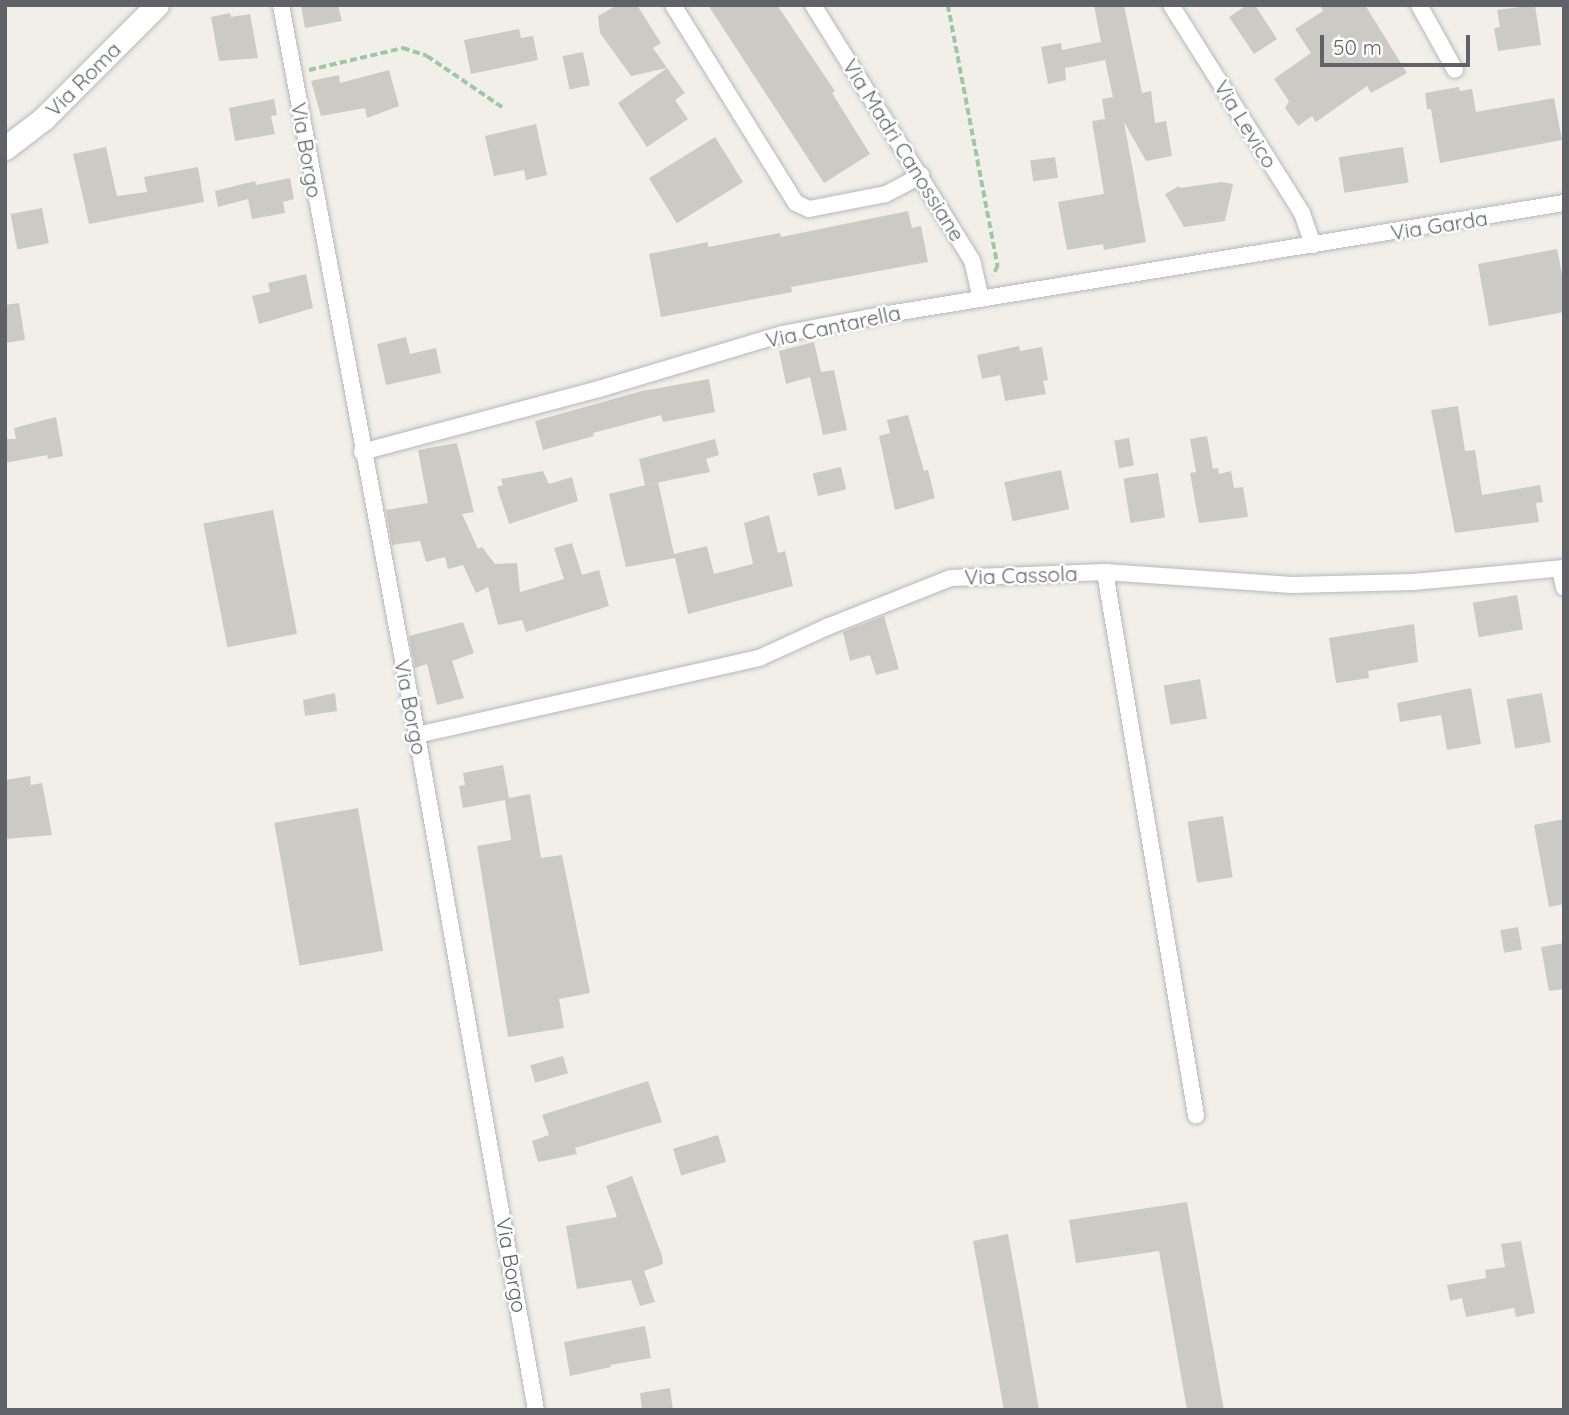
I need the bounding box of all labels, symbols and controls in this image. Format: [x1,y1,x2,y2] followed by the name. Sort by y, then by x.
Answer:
[1324,21,1474,65] scale bar
[1333,34,1382,60] text: 50 m
[40,36,126,122] street label: Via Roma
[838,54,970,246] street label: Via Madri Canossiane
[1209,75,1283,173] street label: Via Levico
[286,100,328,200] street label: Via Borgo
[1389,205,1489,245] street label: Via Garda
[763,299,903,353] street label: Via Cantarella
[964,560,1078,590] street label: Via Cassola
[389,657,433,757] street label: Via Borgo
[491,1215,533,1315] street label: Via Borgo

